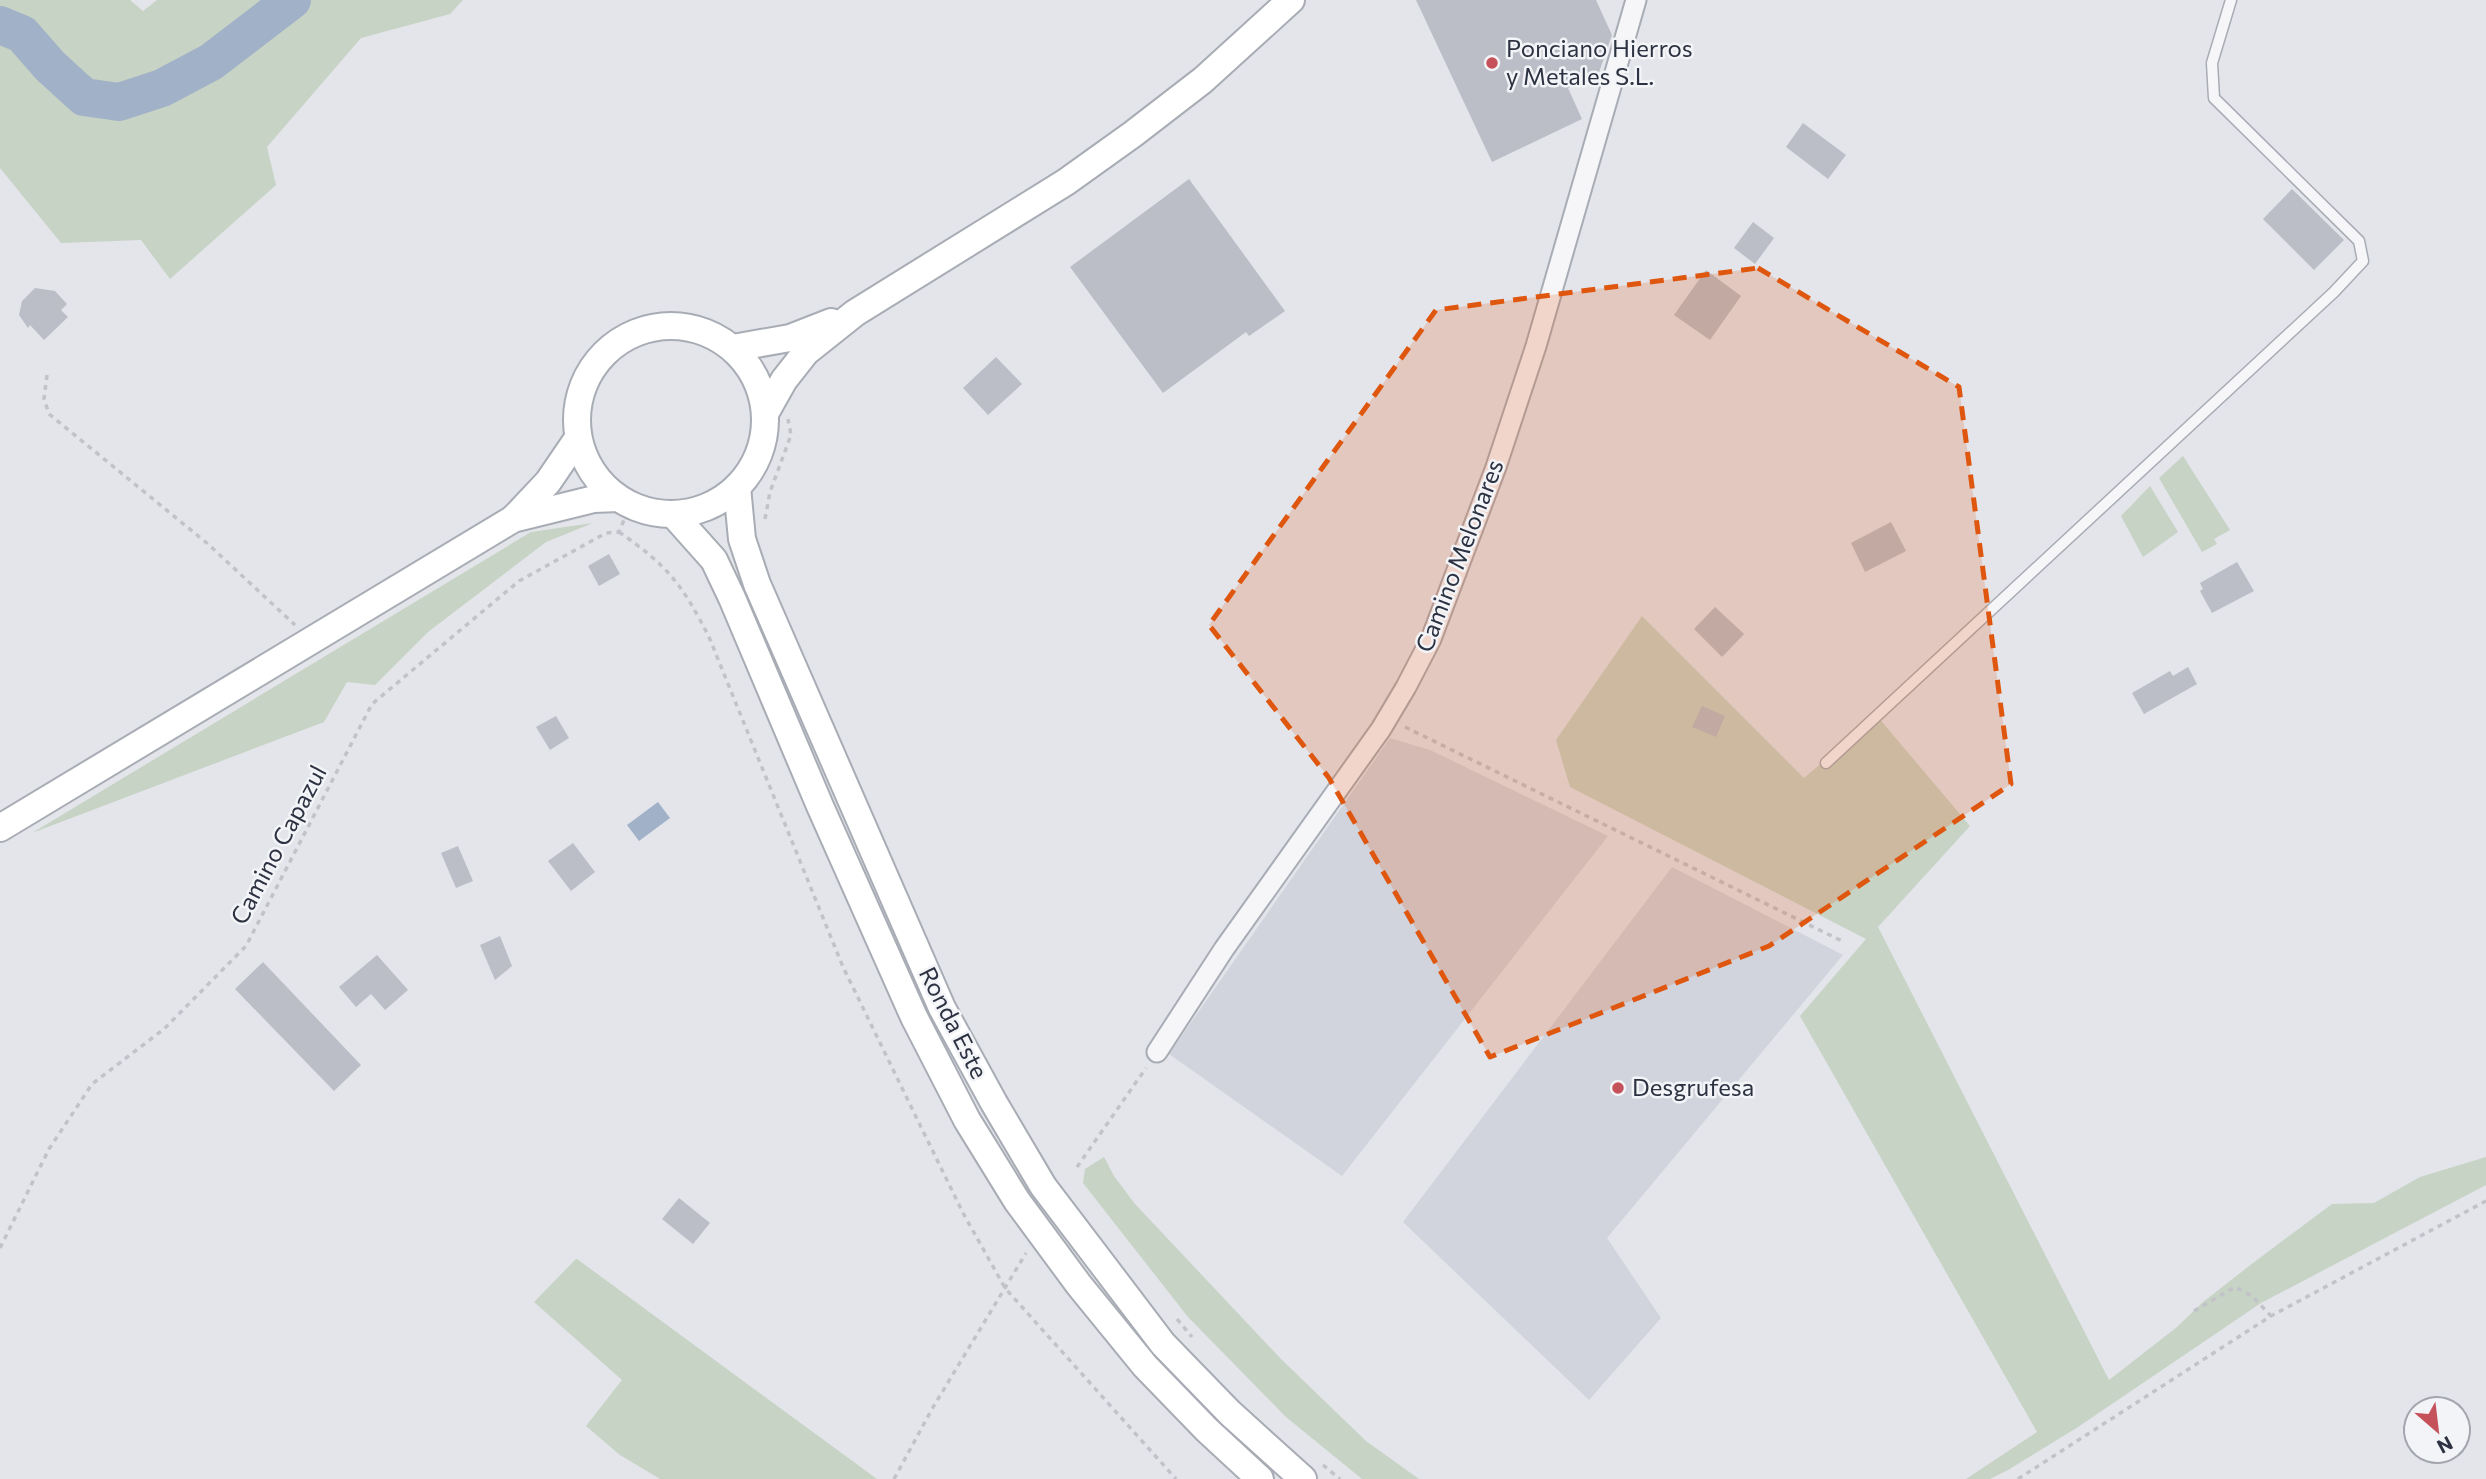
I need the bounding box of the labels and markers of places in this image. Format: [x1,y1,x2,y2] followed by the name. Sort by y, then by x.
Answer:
[1506,33,1693,90] place label: Ponciano Hierros y Metales S.L.
[1484,55,1500,71] marker: Ponciano Hierros y Metales S.L.
[1632,1072,1754,1101] place label: Desgrufesa
[1610,1080,1626,1096] marker: Desgrufesa

